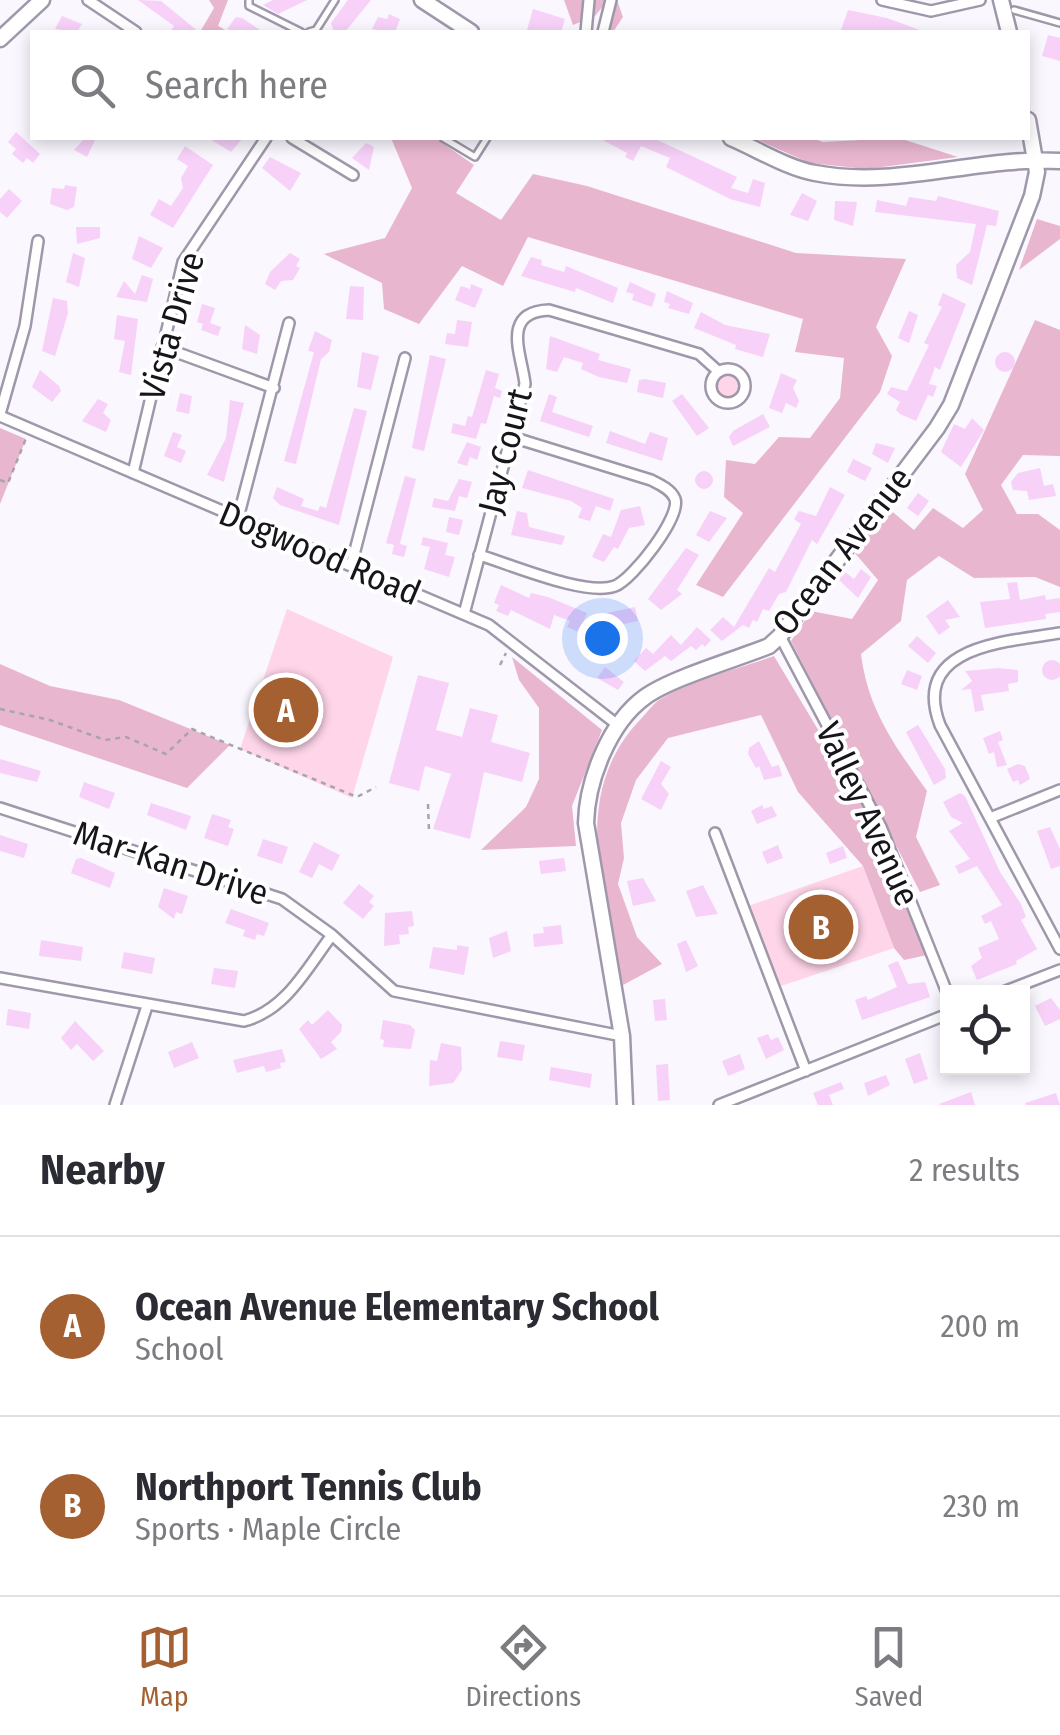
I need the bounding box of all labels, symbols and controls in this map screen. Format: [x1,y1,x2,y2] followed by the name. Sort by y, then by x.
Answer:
[30,30,1030,140] search box
[65,58,120,113] icon: search
[145,62,328,108] text: Search here
[131,247,213,405] street label: Vista Drive
[469,384,541,518] street label: Jay Court
[763,458,921,644] street label: Ocean Avenue
[213,492,427,614] street label: Dogwood Road
[577,613,628,664] your location
[254,672,318,748] pin: A
[807,716,929,912] street label: Valley Avenue
[68,812,274,914] street label: Mar-Kan Drive
[788,890,854,964] pin: B
[940,985,1030,1075] map controls
[940,985,1030,1075] button: locate
[40,1145,165,1195] text: Nearby
[909,1151,1020,1189] text: 2 results
[135,1284,659,1330] text: Ocean Avenue Elementary School
[64,1307,81,1345] text: A
[940,1307,1020,1345] text: 200 m
[135,1330,224,1368] text: School
[135,1464,482,1510] text: Northport Tennis Club
[64,1487,81,1525] text: B
[943,1487,1020,1525] text: 230 m
[135,1510,401,1548] text: Sports · Maple Circle
[137,1620,192,1713] tab: Map
[465,1620,581,1713] tab: Directions
[855,1620,923,1713] tab: Saved

